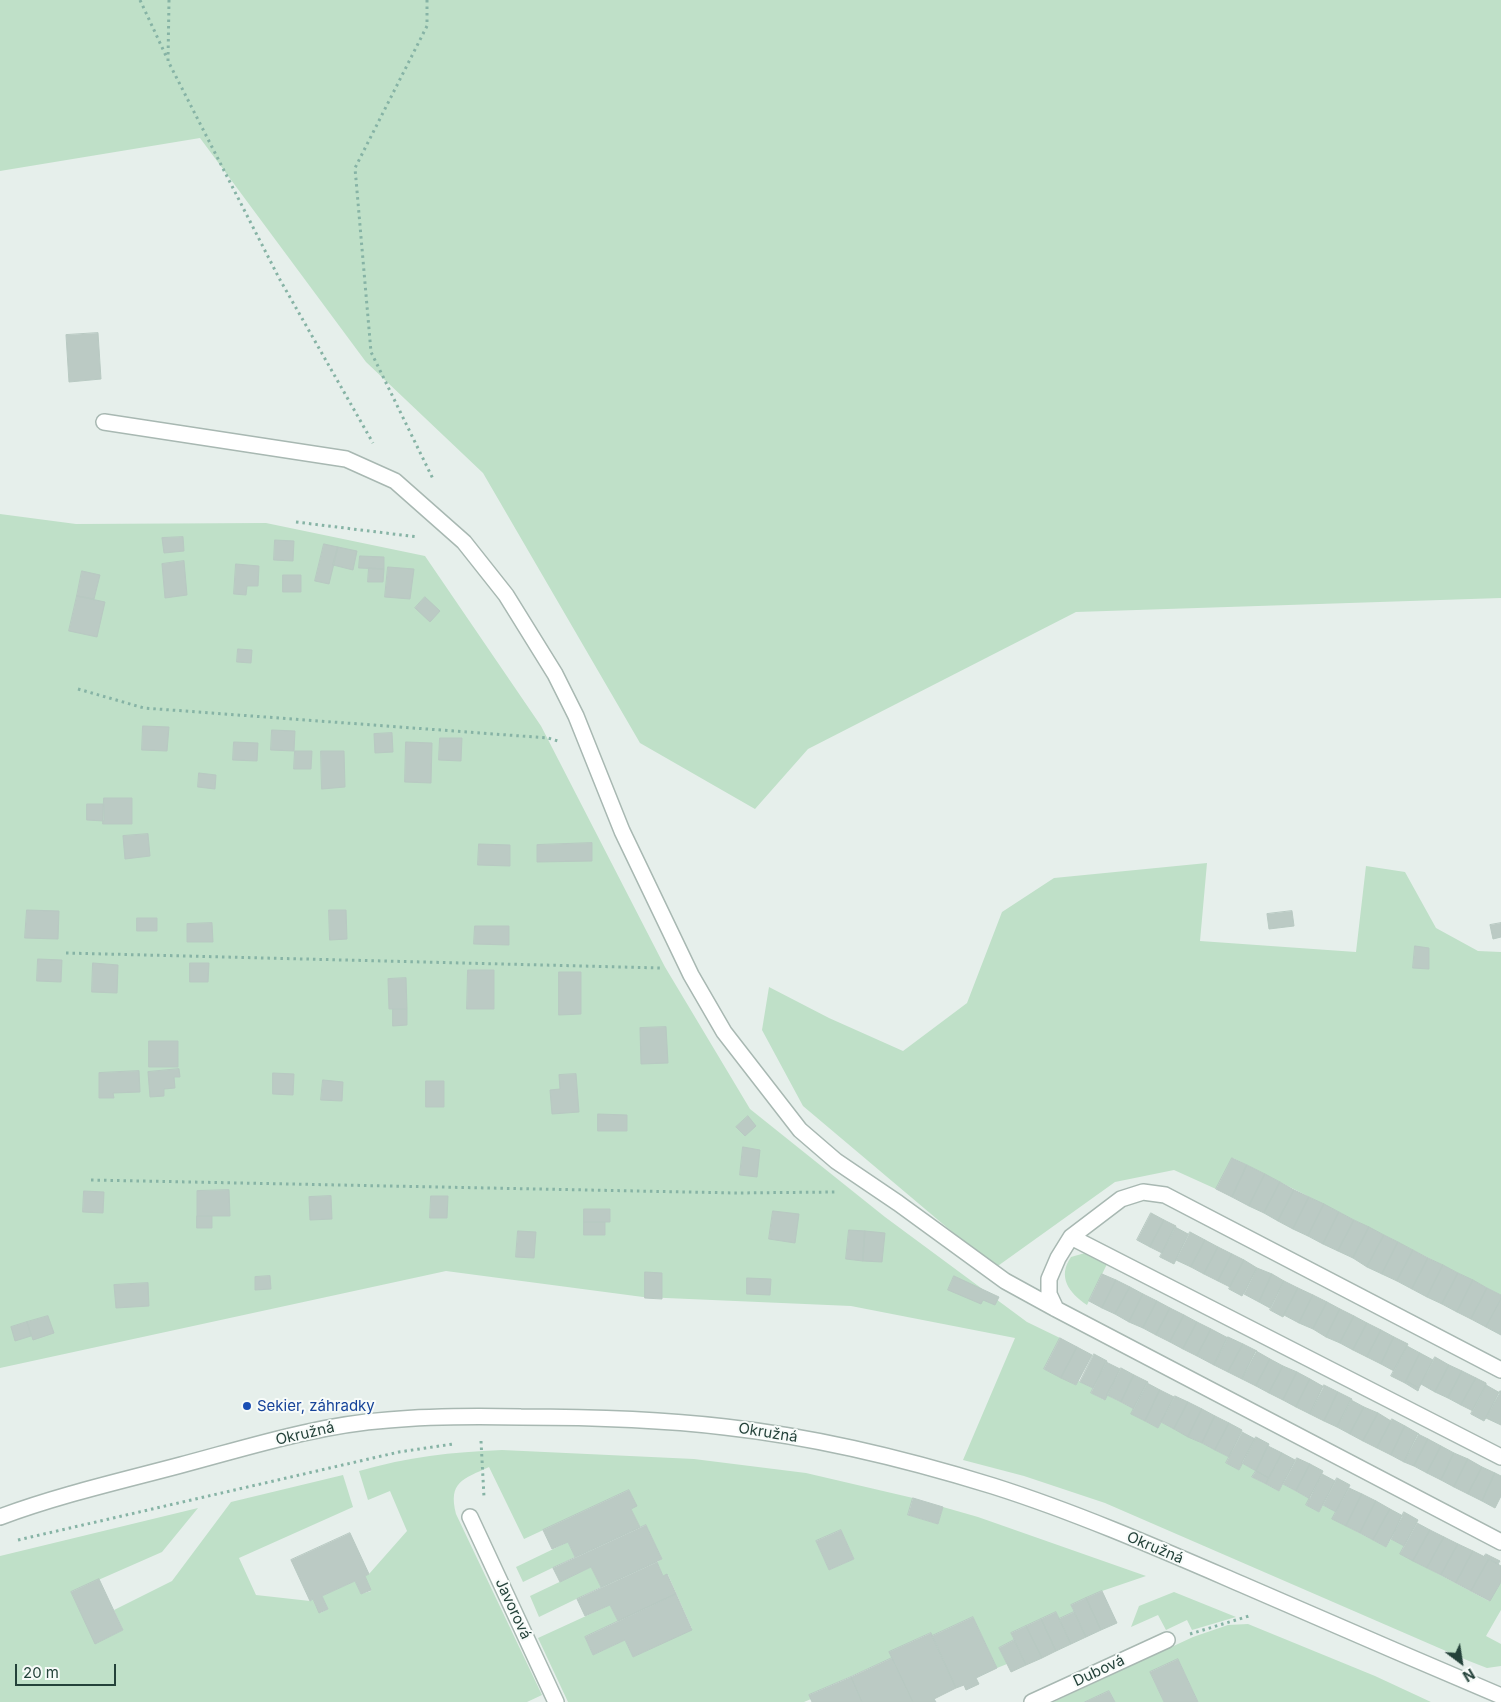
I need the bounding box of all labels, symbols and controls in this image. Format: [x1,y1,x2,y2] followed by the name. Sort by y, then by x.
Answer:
[257,1397,375,1415] place label: Sekier, záhradky
[241,1400,253,1412] marker: Sekier, záhradky
[274,1419,336,1449] street label: Okružná
[737,1419,799,1447] street label: Okružná
[1124,1528,1186,1568] street label: Okružná
[491,1576,535,1642] street label: Javorová
[1436,1637,1486,1687] north arrow
[1071,1651,1127,1691] street label: Dubová
[18,1654,119,1686] scale bar
[23,1663,59,1682] text: 20 m
[1460,1665,1478,1685] text: N

